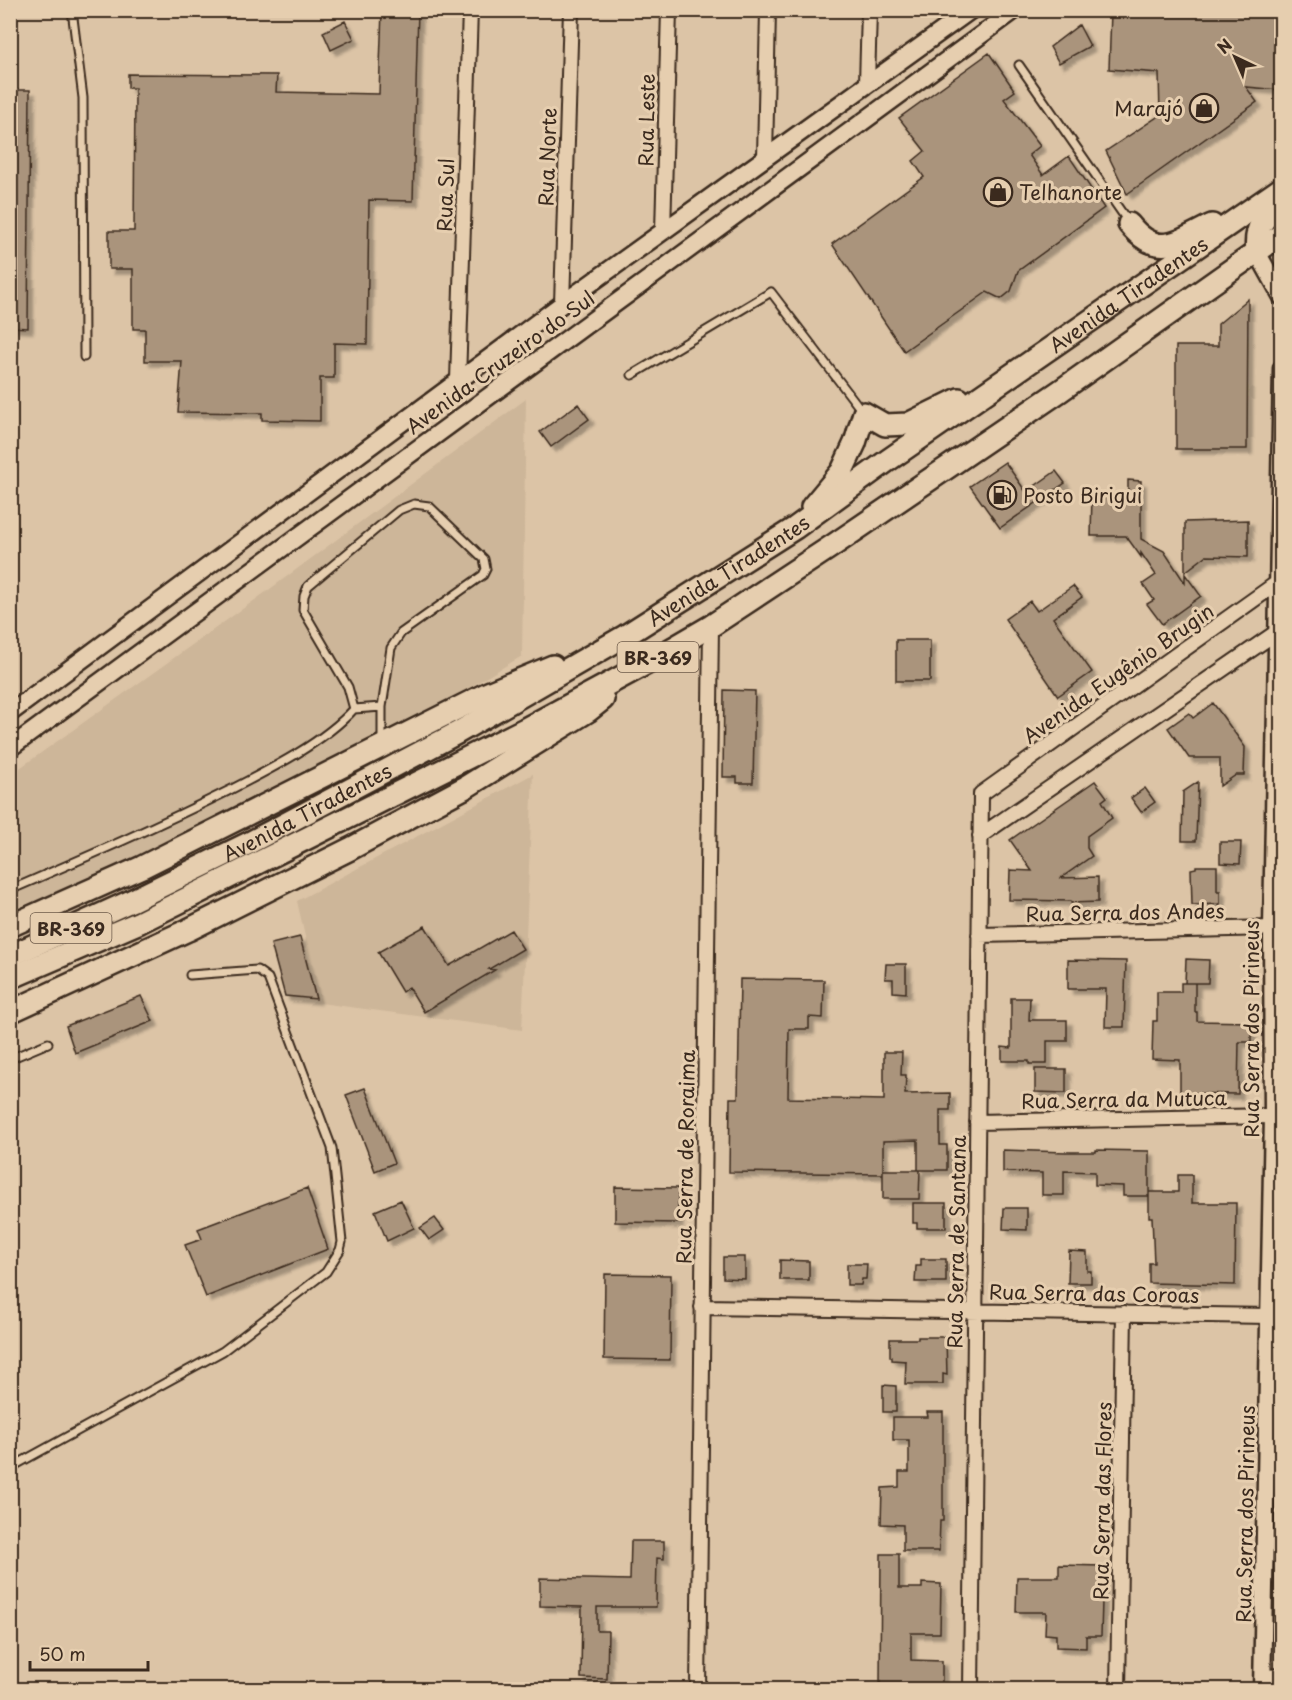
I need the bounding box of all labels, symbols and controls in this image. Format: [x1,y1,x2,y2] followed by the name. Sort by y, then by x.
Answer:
[1205,27,1265,87] north arrow
[1211,32,1237,59] text: N
[630,73,662,167] street label: Rua Leste
[1188,92,1220,124] shop icon: Marajó
[1114,93,1183,123] place label: Marajó
[530,107,564,207] street label: Rua Norte
[429,158,461,232] street label: Rua Sul
[982,176,1014,208] shop icon: Telhanorte
[1019,177,1122,207] place label: Telhanorte
[1043,229,1214,360] street label: Avenida Tiradentes
[399,283,601,441] street label: Avenida Cruzeiro do Sul
[986,479,1018,511] fuel station icon: Posto Birigui
[1023,480,1143,510] place label: Posto Birigui
[641,507,815,633] street label: Avenida Tiradentes
[1016,596,1220,750] street label: Avenida Eugênio Brugin
[618,642,698,672] road number: BR-369
[217,755,397,869] street label: Avenida Tiradentes
[1025,895,1225,929] street label: Rua Serra dos Andes
[31,913,112,943] road number: BR-369
[1236,920,1266,1138] street label: Rua Serra dos Pirineus
[668,1050,702,1264] street label: Rua Serra de Roraima
[1021,1082,1228,1116] street label: Rua Serra da Mutuca
[939,1135,973,1349] street label: Rua Serra de Santana
[989,1276,1199,1310] street label: Rua Serra das Coroas
[1085,1402,1119,1600] street label: Rua Serra das Flores
[1228,1405,1262,1623] street label: Rua Serra dos Pirineus
[30,1634,148,1672] scale bar
[39,1640,86,1667] text: 50 m

